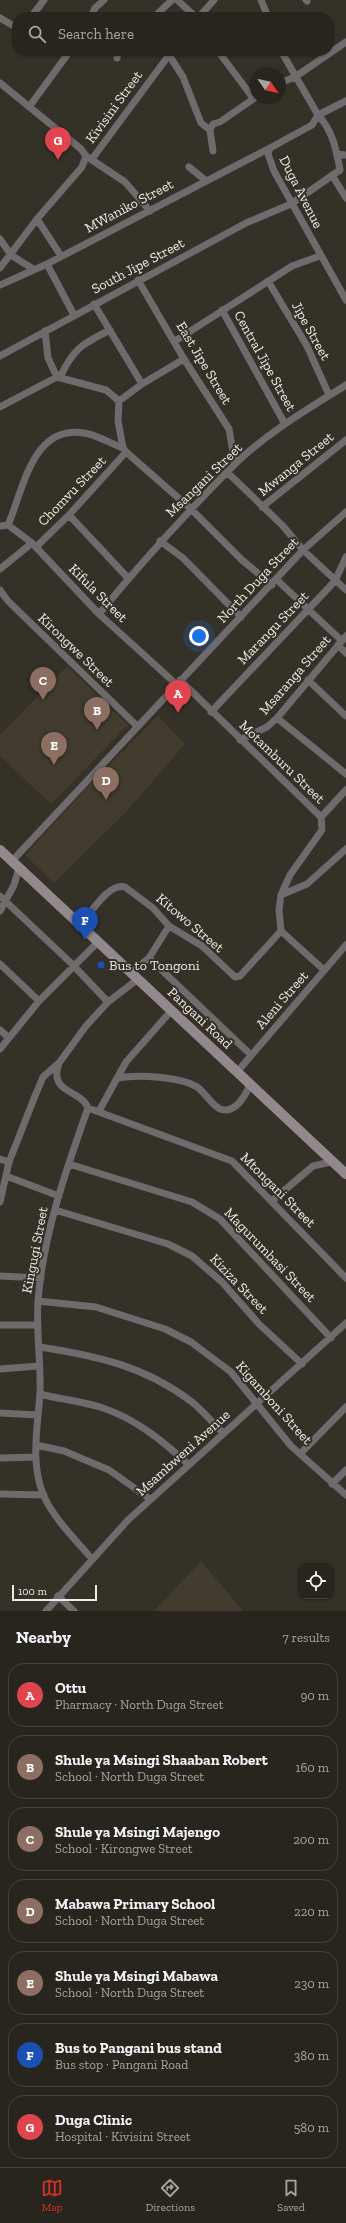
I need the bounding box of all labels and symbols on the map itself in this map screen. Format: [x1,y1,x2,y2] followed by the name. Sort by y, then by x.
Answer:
[82,67,147,147] street label: Kivisini Street
[250,68,286,104] north arrow
[45,127,71,160] pin: G
[275,153,327,232] street label: Duga Avenue
[82,175,177,236] street label: MWaniko Street
[89,234,188,298] street label: South Jipe Street
[288,299,334,364] street label: Jipe Street
[230,308,300,415] street label: Central Jipe Street
[173,318,236,408] street label: East Jipe Street
[255,428,338,500] street label: Mwanga Street
[162,439,246,521] street label: Msangani Street
[34,452,110,530] street label: Chomvu Street
[214,533,303,627] street label: North Duga Street
[65,560,131,626] street label: Kifula Street
[234,587,313,668] street label: Marangu Street
[35,610,118,691] street label: Kirongwe Street
[189,626,209,646] your location
[256,631,335,718] street label: Msaranga Street
[30,667,56,700] pin: C
[165,680,191,713] pin: A
[84,697,110,730] pin: B
[236,717,329,808] street label: Motamburu Street
[41,732,67,765] pin: E
[93,767,119,800] pin: D
[153,890,228,957] street label: Kitowo Street
[72,907,98,940] pin: F
[109,957,200,974] place label: Bus to Tongoni
[96,960,106,970] marker: Bus to Tongoni
[252,967,312,1033] street label: Aleni Street
[164,984,236,1053] street label: Pangani Road
[237,1149,320,1232] street label: Mtongani Street
[18,1204,52,1295] street label: Kingugi Street
[221,1204,320,1306] street label: Magurumbasi Street
[206,1251,272,1318] street label: Kiziza Street
[232,1358,316,1449] street label: Kigamboni Street
[132,1406,234,1500] street label: Msambweni Avenue
[12,1583,97,1602] scale bar

